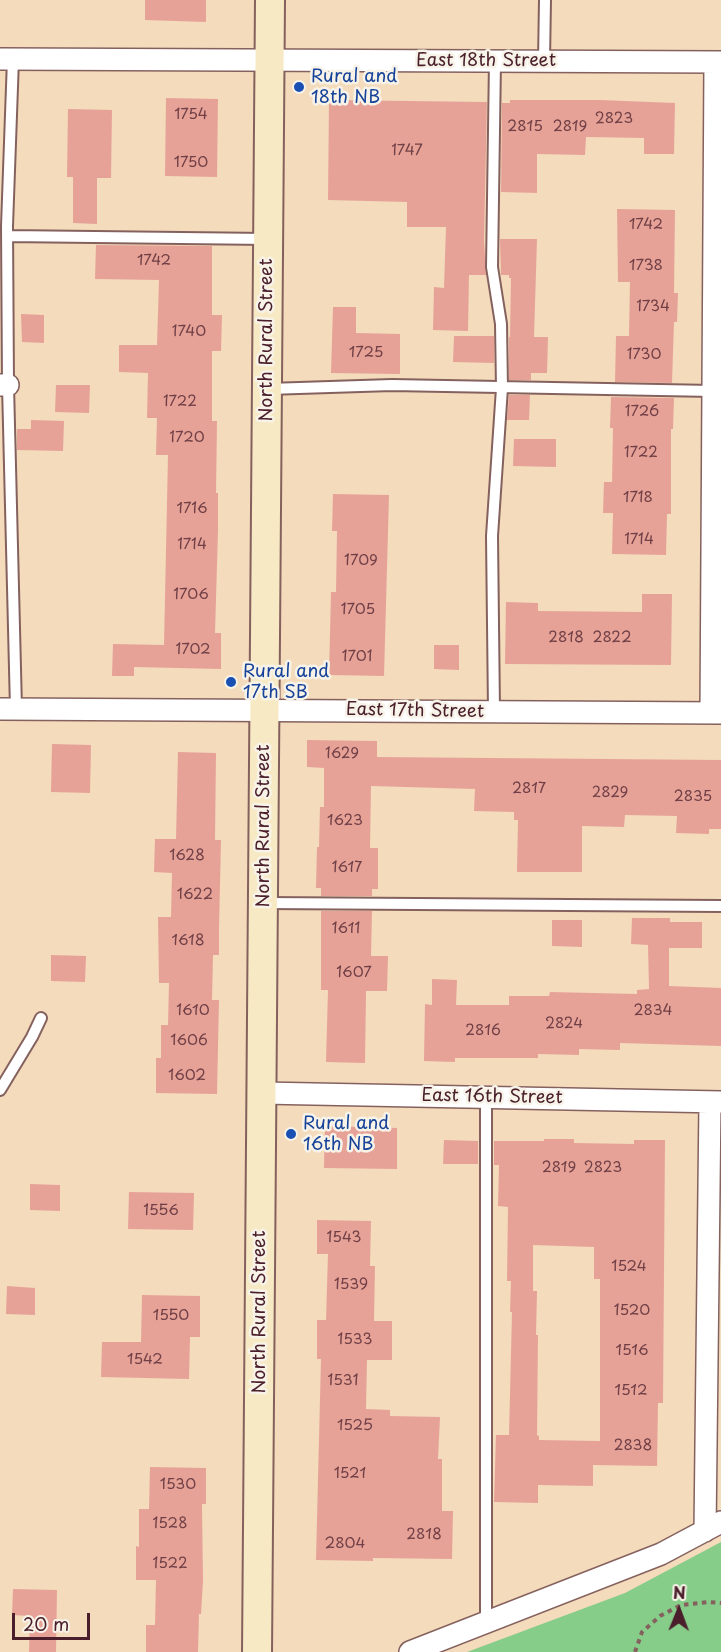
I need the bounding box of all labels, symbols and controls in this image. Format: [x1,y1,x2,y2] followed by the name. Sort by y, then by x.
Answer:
[416,50,556,72] street label: East 18th Street
[311,66,397,109] place label: Rural and 18th NB
[292,80,306,94] marker: Rural and 18th NB
[174,106,208,124] house number: 1754
[595,110,633,128] house number: 2823
[507,118,543,136] house number: 2815
[553,118,587,136] house number: 2819
[391,142,423,160] house number: 1747
[174,154,208,172] house number: 1750
[629,216,663,234] house number: 1742
[137,252,171,270] house number: 1742
[629,257,663,275] house number: 1738
[256,258,278,422] street label: North Rural Street
[636,298,670,316] house number: 1734
[172,323,206,341] house number: 1740
[349,344,383,362] house number: 1725
[627,346,661,364] house number: 1730
[163,393,197,411] house number: 1722
[625,403,659,421] house number: 1726
[169,429,205,447] house number: 1720
[624,444,658,462] house number: 1722
[623,489,653,507] house number: 1718
[176,500,208,518] house number: 1716
[624,531,654,549] house number: 1714
[177,536,207,554] house number: 1714
[344,552,378,570] house number: 1709
[173,586,209,604] house number: 1706
[341,601,375,619] house number: 1705
[548,629,584,647] house number: 2818
[592,629,632,647] house number: 2822
[175,641,211,659] house number: 1702
[342,648,372,666] house number: 1701
[243,661,329,704] place label: Rural and 17th SB
[224,675,238,689] marker: Rural and 17th SB
[346,699,484,723] street label: East 17th Street
[253,744,275,908] street label: North Rural Street
[325,745,359,763] house number: 1629
[512,780,546,798] house number: 2817
[592,784,628,802] house number: 2829
[674,788,712,806] house number: 2835
[327,812,363,830] house number: 1623
[169,847,205,865] house number: 1628
[332,859,362,877] house number: 1617
[177,886,213,904] house number: 1622
[332,920,360,938] house number: 1611
[171,932,205,950] house number: 1618
[336,964,372,982] house number: 1607
[176,1002,210,1020] house number: 1610
[634,1002,672,1020] house number: 2834
[545,1015,583,1033] house number: 2824
[465,1022,501,1040] house number: 2816
[170,1032,208,1050] house number: 1606
[168,1067,206,1085] house number: 1602
[421,1085,563,1109] street label: East 16th Street
[303,1113,389,1156] place label: Rural and 16th NB
[284,1127,298,1141] marker: Rural and 16th NB
[542,1159,576,1177] house number: 2819
[584,1159,622,1177] house number: 2823
[143,1202,179,1220] house number: 1556
[327,1229,361,1247] house number: 1543
[249,1230,271,1394] street label: North Rural Street
[611,1258,647,1276] house number: 1524
[334,1276,368,1294] house number: 1539
[614,1302,650,1320] house number: 1520
[153,1307,189,1325] house number: 1550
[338,1331,372,1349] house number: 1533
[616,1342,648,1360] house number: 1516
[127,1351,163,1369] house number: 1542
[328,1372,358,1390] house number: 1531
[614,1382,648,1400] house number: 1512
[337,1417,373,1435] house number: 1525
[614,1437,652,1455] house number: 2838
[334,1465,366,1483] house number: 1521
[160,1476,196,1494] house number: 1530
[153,1515,187,1533] house number: 1528
[406,1526,442,1544] house number: 2818
[325,1535,365,1553] house number: 2804
[152,1555,188,1573] house number: 1522
[649,1580,709,1640] north arrow
[673,1580,686,1604] text: N
[15,1601,93,1639] scale bar
[23,1610,69,1637] text: 20 m

